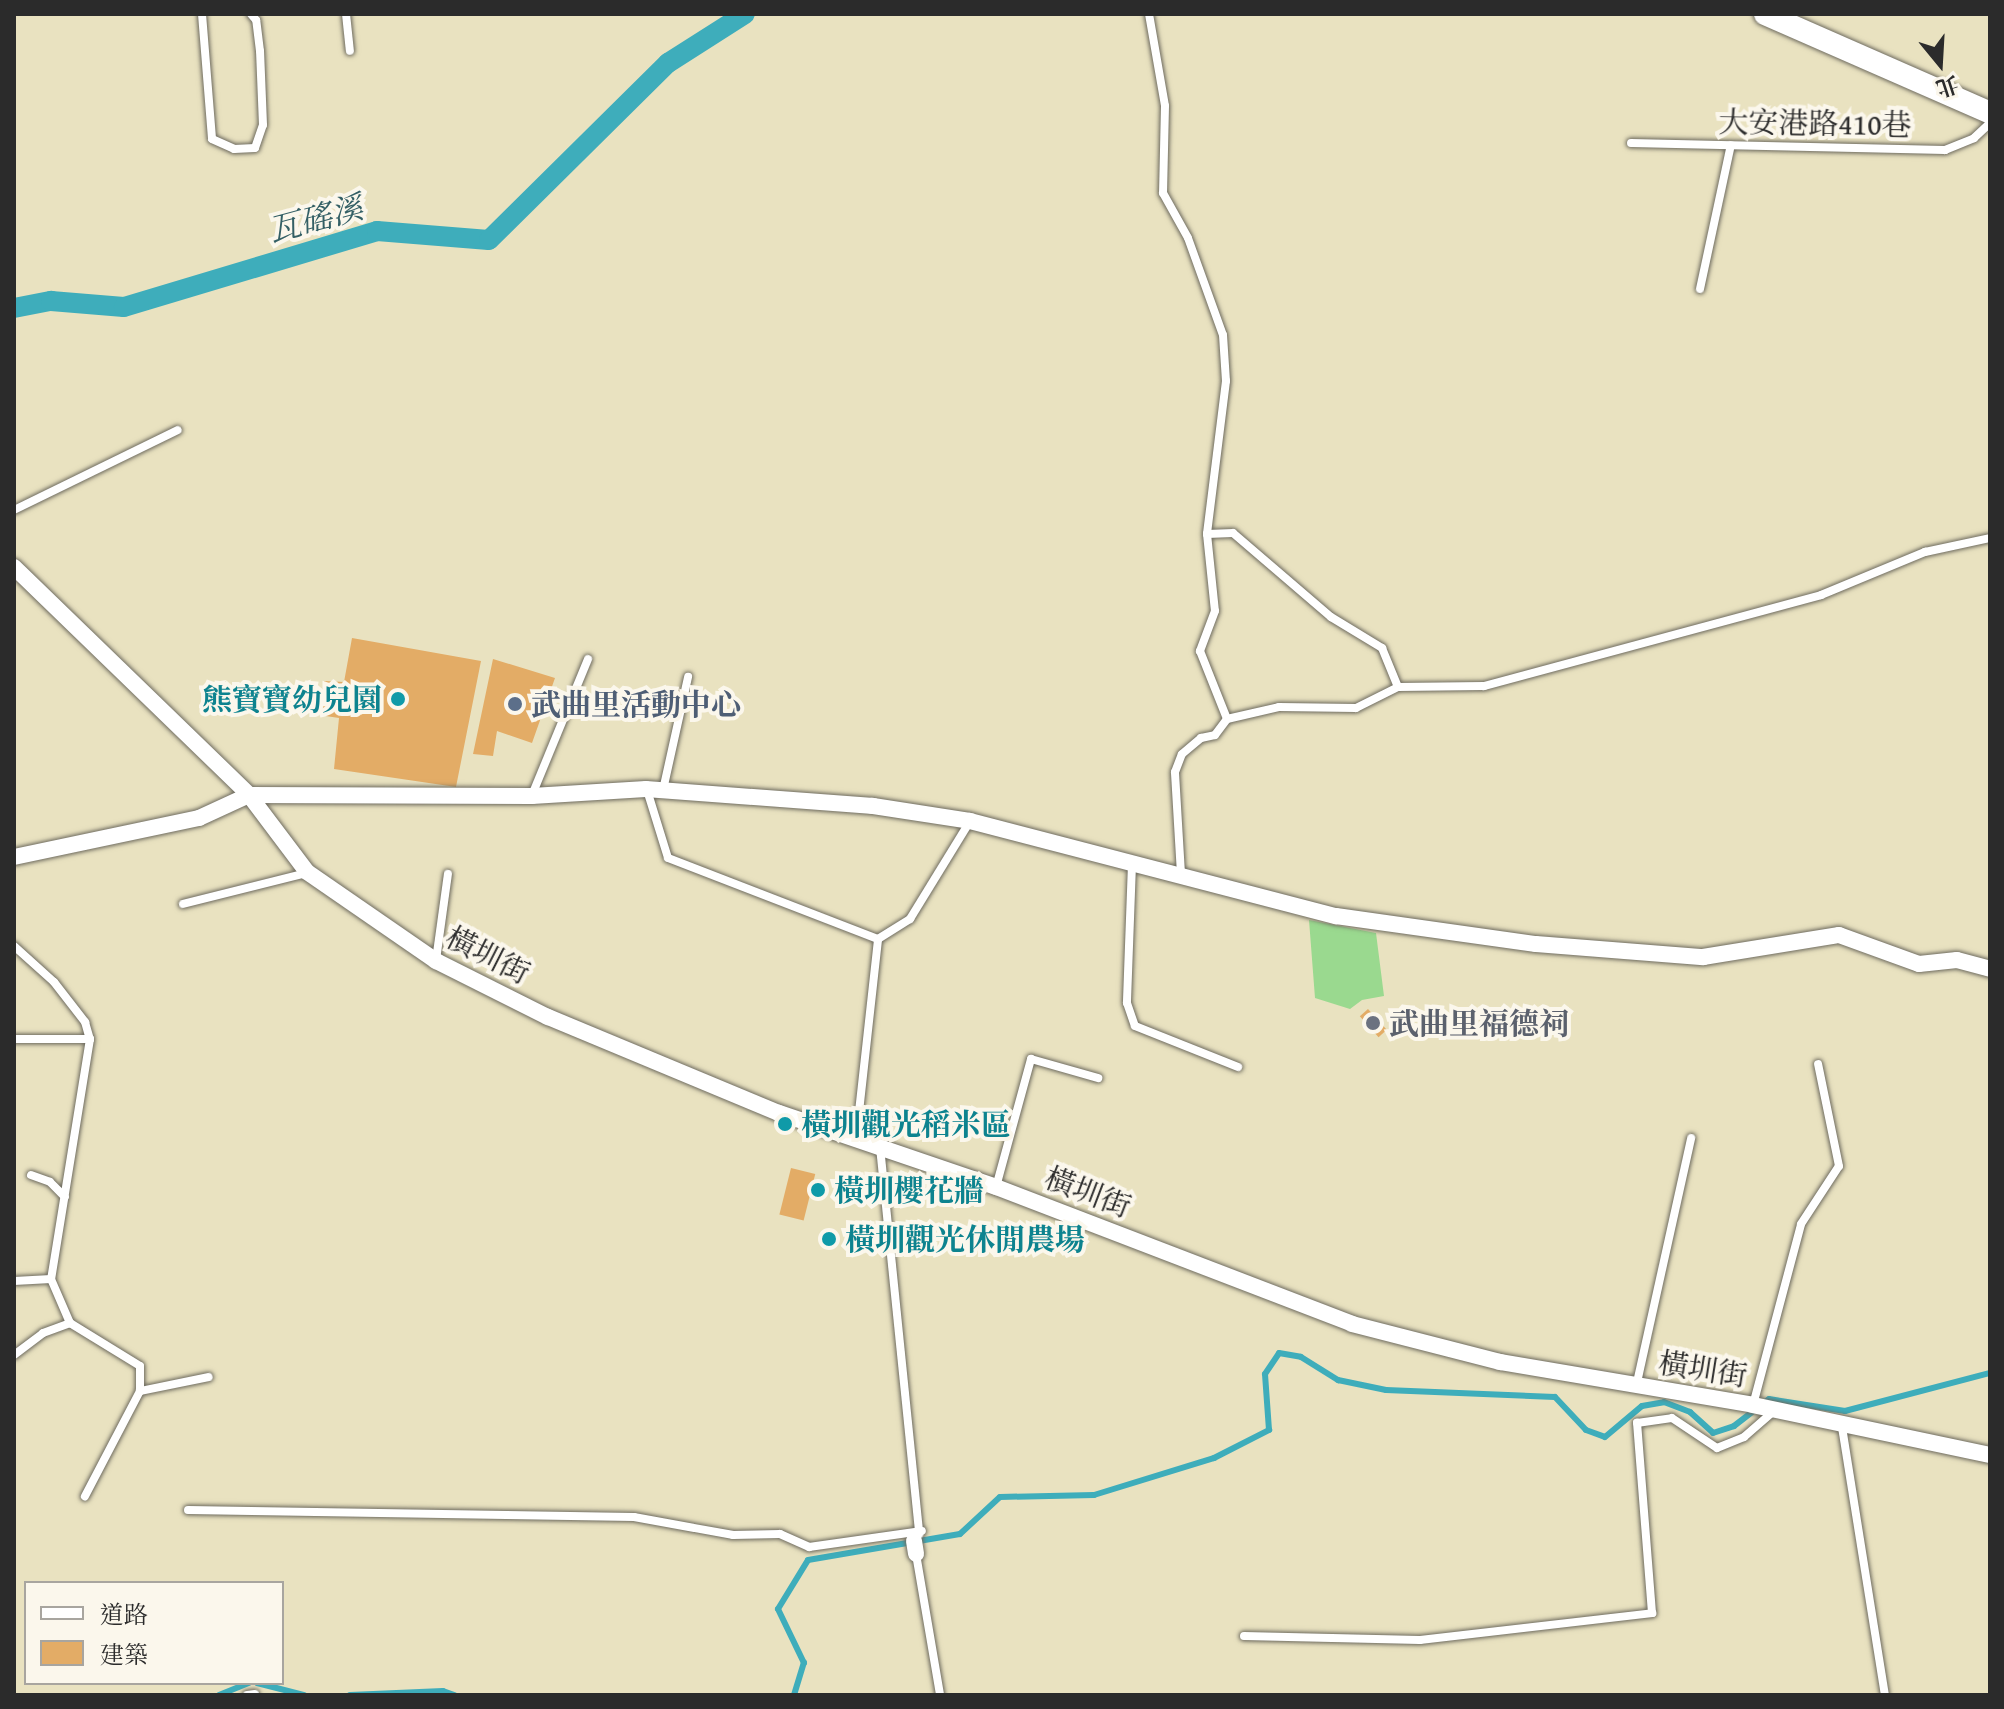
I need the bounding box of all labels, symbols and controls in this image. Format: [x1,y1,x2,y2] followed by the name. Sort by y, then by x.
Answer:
[1900,24,1980,104] north arrow
[1932,68,1963,105] text: 北
[1718,103,1912,143] street label: 大安港路410巷
[265,188,367,250] water label: 瓦磘溪
[202,681,382,717] place label: 熊寶寶幼兒園
[531,686,741,722] place label: 武曲里活動中心
[389,690,407,708] marker: 熊寶寶幼兒園
[506,695,524,713] marker: 武曲里活動中心
[440,919,536,991] street label: 橫圳街
[1389,1005,1569,1041] place label: 武曲里福德祠
[1364,1014,1382,1032] marker: 武曲里福德祠
[801,1106,1011,1142] place label: 橫圳觀光稻米區
[776,1115,794,1133] marker: 橫圳觀光稻米區
[1040,1159,1136,1225] street label: 橫圳街
[834,1172,984,1208] place label: 橫圳櫻花牆
[809,1181,827,1199] marker: 橫圳櫻花牆
[845,1221,1085,1257] place label: 橫圳觀光休閒農場
[820,1230,838,1248] marker: 橫圳觀光休閒農場
[1656,1344,1750,1394] street label: 橫圳街
[24,1581,284,1685] legend
[100,1597,148,1632] text: 道路
[100,1637,148,1672] text: 建築

